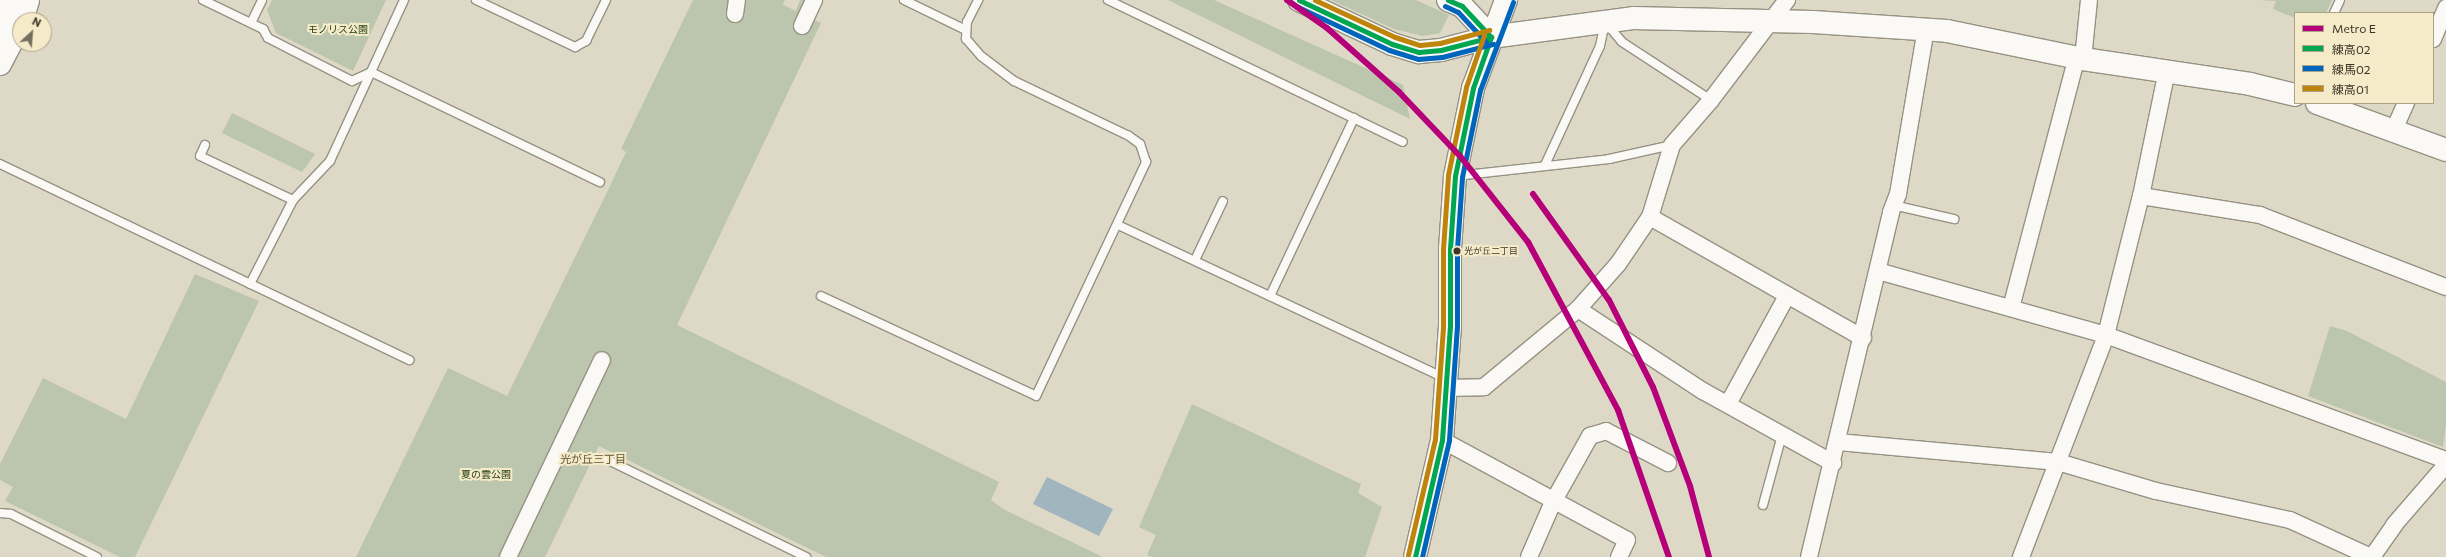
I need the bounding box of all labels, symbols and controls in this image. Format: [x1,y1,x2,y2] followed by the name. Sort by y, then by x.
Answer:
[12,12,52,52] north arrow
[2294,12,2434,104] legend
[30,14,44,29] text: N
[2332,21,2376,35] text: Metro E
[308,24,368,36] park label: モノリス公園
[2332,42,2370,56] text: 練高02
[2332,62,2370,76] text: 練馬02
[2332,82,2369,96] text: 練高01
[1452,246,1462,256] marker: 光が丘二丁目
[1464,246,1518,256] place label: 光が丘二丁目
[560,452,626,466] district label: 光が丘三丁目
[461,469,511,481] park label: 夏の雲公園

